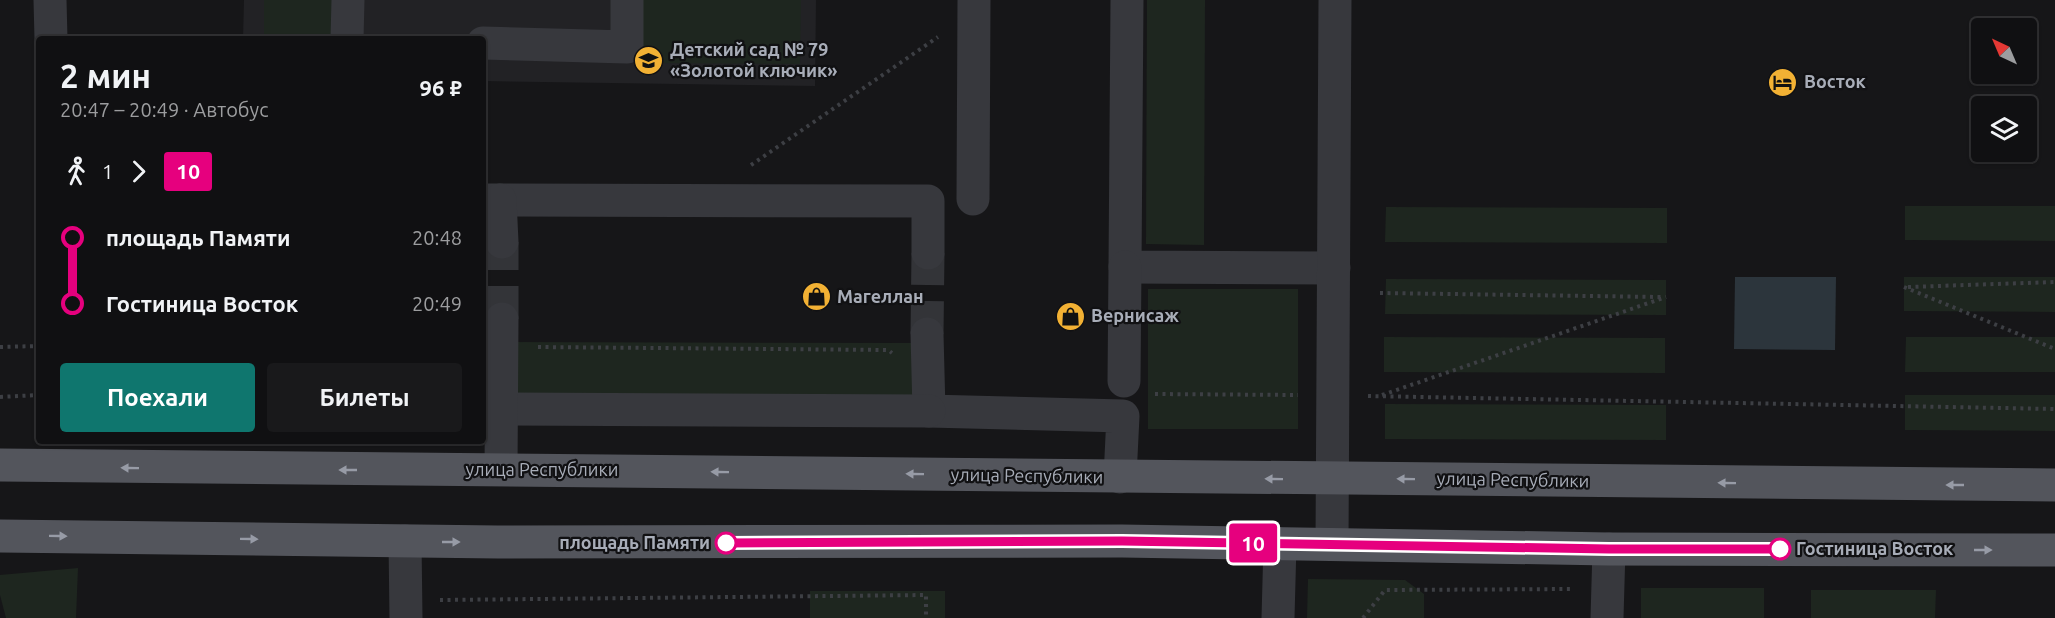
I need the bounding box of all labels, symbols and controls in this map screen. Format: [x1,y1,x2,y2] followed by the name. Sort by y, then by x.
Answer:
[1971,18,2037,84] north arrow
[1971,18,2037,162] map controls
[670,39,837,80] place label: Детский сад № 79 «Золотой ключик»
[633,44,665,76] school or university icon: Детский сад № 79 «Золотой ключик»
[60,57,151,94] text: 2 мин
[1767,66,1799,98] hotel icon: Восток
[1804,71,1867,91] place label: Восток
[420,75,462,100] text: 96 ₽
[1971,96,2037,162] button: layers
[60,98,269,121] text: 20:47 – 20:49 · Автобус
[60,155,93,188] icon: walk
[122,155,155,188] icon: forward
[176,159,200,183] text: 10
[102,160,113,183] text: 1
[106,225,290,250] text: площадь Памяти
[412,226,462,249] text: 20:48
[800,281,832,313] shop icon: Магеллан
[837,286,924,306] place label: Магеллан
[106,291,298,316] text: Гостиница Восток
[412,292,462,315] text: 20:49
[1054,300,1086,332] shop icon: Вернисаж
[1091,305,1179,325] place label: Вернисаж
[60,363,255,432] button: Поехали
[267,363,462,432] button: Билеты
[466,459,618,479] street label: улица Республики
[120,463,139,472] one-way arrow
[950,464,1104,486] street label: улица Республики
[338,465,357,475] one-way arrow
[710,467,729,477] one-way arrow
[1436,468,1590,490] street label: улица Республики
[905,469,924,479] one-way arrow
[1264,474,1283,483] one-way arrow
[1396,474,1415,484] one-way arrow
[1717,479,1736,488] one-way arrow
[1945,480,1964,490] one-way arrow
[1226,524,1280,562] line badge: 10
[1241,531,1265,555] text: 10
[49,532,68,541] one-way arrow
[559,532,710,552] place label: площадь Памяти
[715,532,737,554] marker: площадь Памяти
[239,534,258,544] one-way arrow
[442,537,461,547] one-way arrow
[1769,538,1791,560] marker: Гостиница Восток
[1796,538,1954,558] place label: Гостиница Восток
[1973,545,1992,555] one-way arrow

